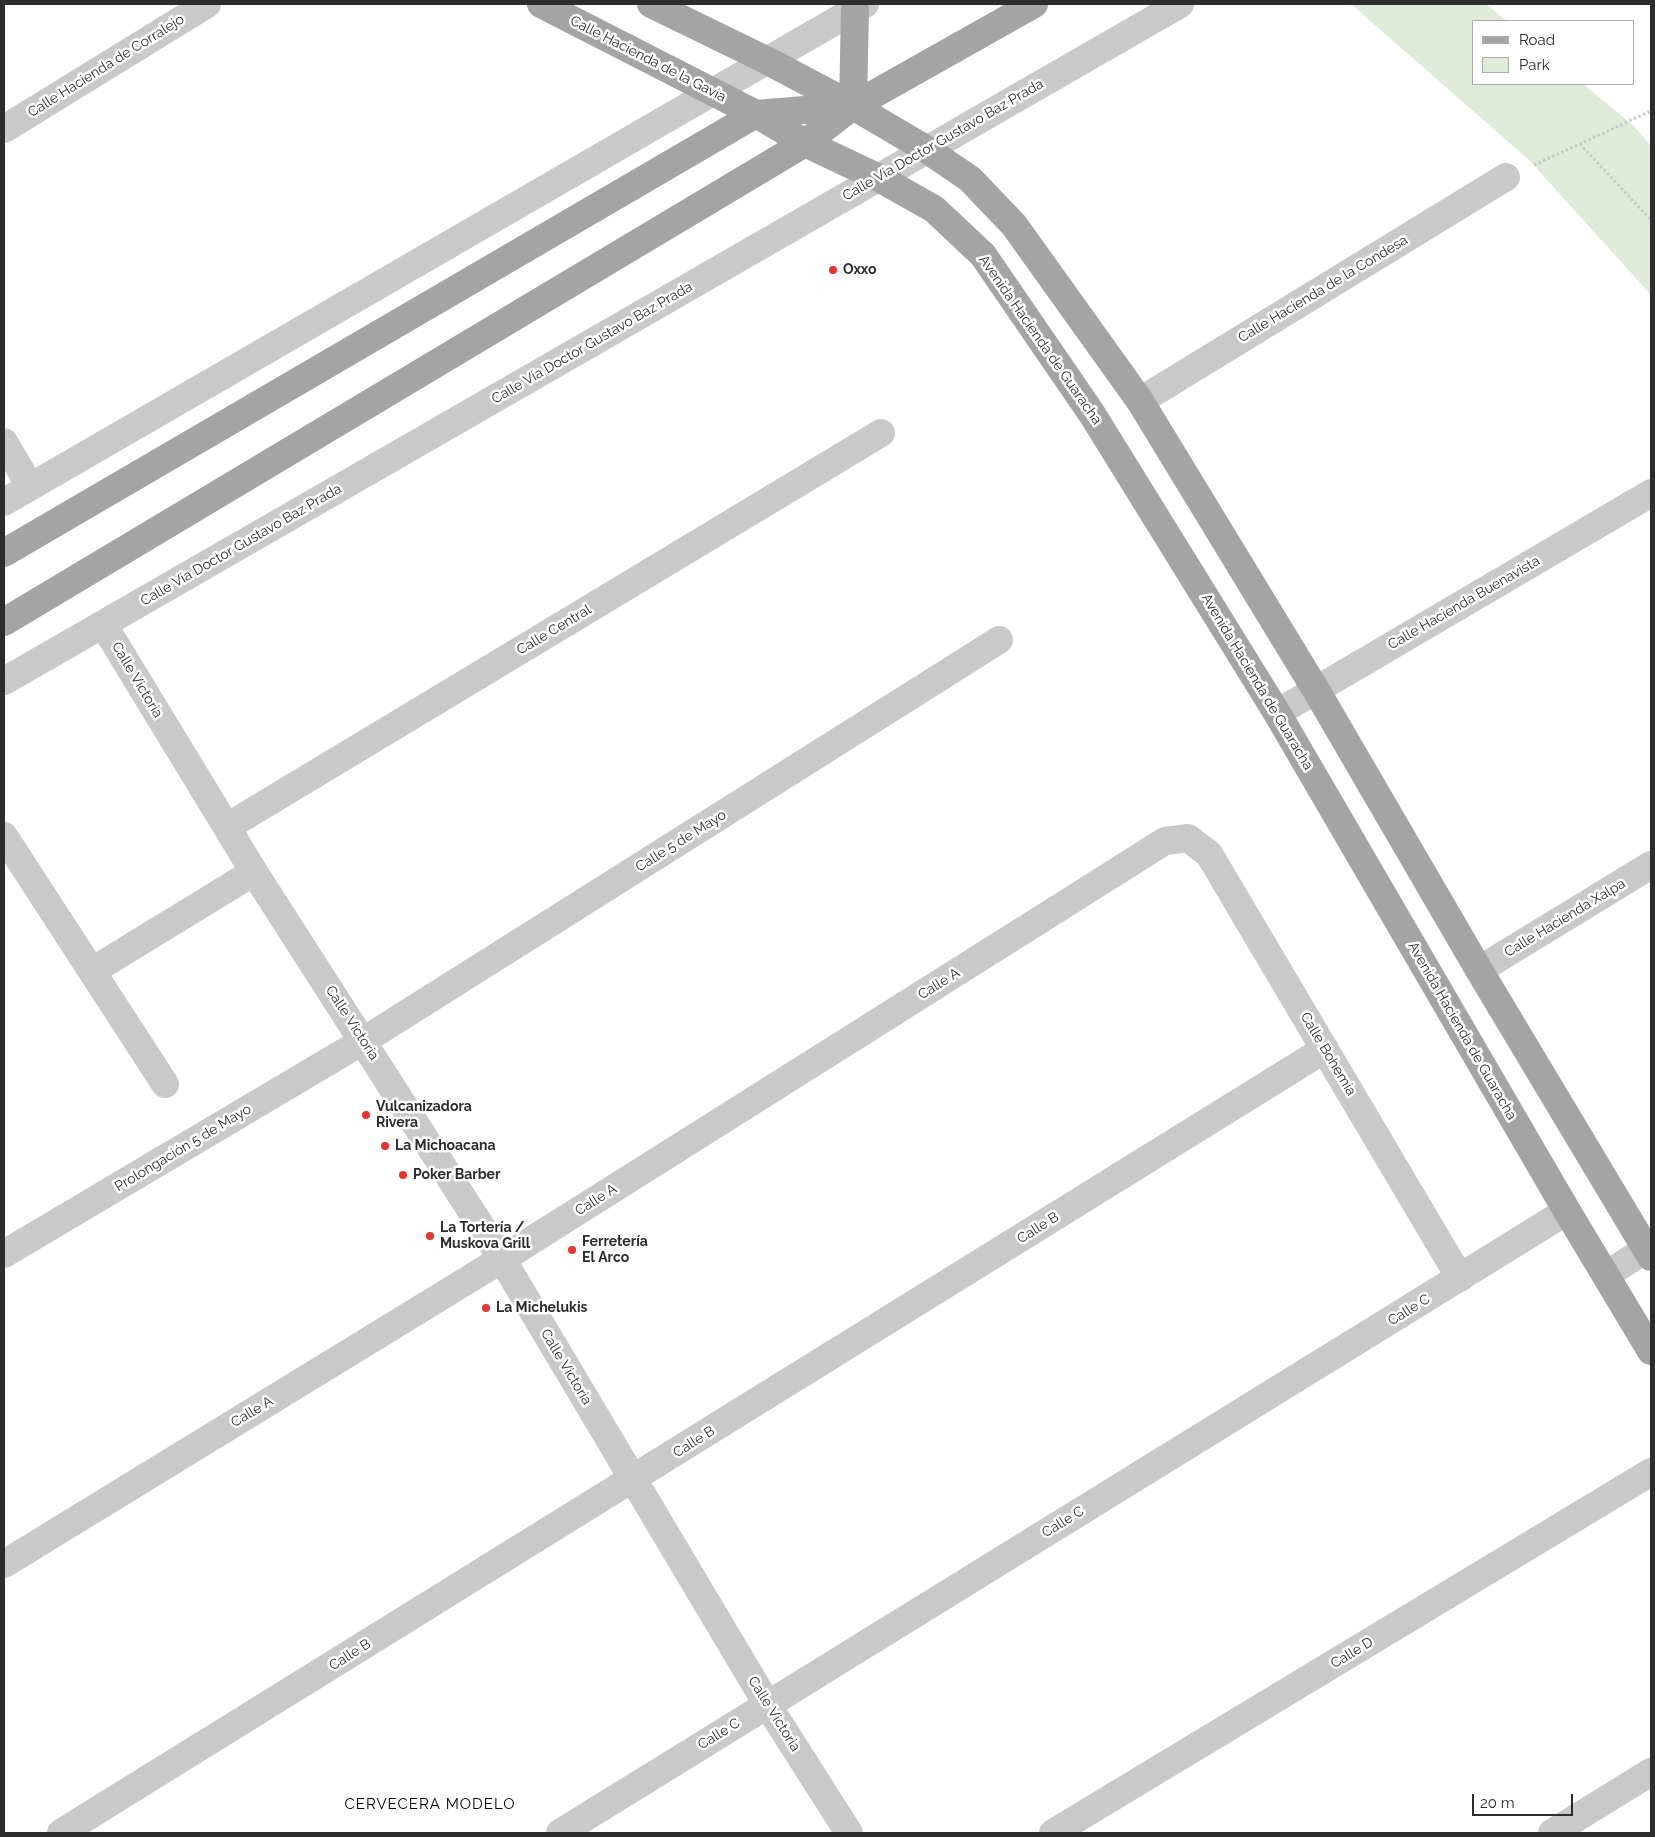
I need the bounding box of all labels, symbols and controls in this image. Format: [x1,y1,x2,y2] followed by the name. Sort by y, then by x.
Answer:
[25,11,187,121] street label: Calle Hacienda de Corralejo
[567,12,729,106] street label: Calle Hacienda de la Gavia
[1472,20,1635,85] legend
[1519,31,1555,49] text: Road
[1519,56,1550,74] text: Park
[840,75,1046,205] street label: Calle Vía Doctor Gustavo Baz Prada
[1235,232,1411,346] street label: Calle Hacienda de la Condesa
[975,252,1105,428] street label: Avenida Hacienda de Guaracha
[843,262,876,278] place label: Oxxo
[827,264,839,276] marker: Oxxo
[489,278,695,408] street label: Calle Vía Doctor Gustavo Baz Prada
[138,480,344,610] street label: Calle Vía Doctor Gustavo Baz Prada
[1385,553,1543,653] street label: Calle Hacienda Buenavista
[1198,591,1316,773] street label: Avenida Hacienda de Guaracha
[514,601,594,659] street label: Calle Central
[108,639,166,721] street label: Calle Victoria
[633,806,729,876] street label: Calle 5 de Mayo
[1502,875,1628,961] street label: Calle Hacienda Xalpa
[1404,939,1520,1123] street label: Avenida Hacienda de Guaracha
[915,965,963,1003] street label: Calle A
[322,983,382,1063] street label: Calle Victoria
[1297,1009,1359,1099] street label: Calle Bohemia
[376,1099,472,1132] place label: Vulcanizadora Rivera
[112,1101,254,1195] street label: Prolongación 5 de Mayo
[360,1109,372,1121] marker: Vulcanizadora Rivera
[395,1138,496,1154] place label: La Michoacana
[379,1140,391,1152] marker: La Michoacana
[413,1167,500,1183] place label: Poker Barber
[397,1169,409,1181] marker: Poker Barber
[572,1181,620,1219] street label: Calle A
[1014,1209,1062,1247] street label: Calle B
[440,1220,530,1252] place label: La Tortería / Muskova Grill
[424,1230,436,1242] marker: La Tortería / Muskova Grill
[582,1234,648,1266] place label: Ferretería El Arco
[566,1244,578,1256] marker: Ferretería El Arco
[1385,1291,1433,1329] street label: Calle C
[496,1300,587,1316] place label: La Michelukis
[480,1302,492,1314] marker: La Michelukis
[537,1326,595,1408] street label: Calle Victoria
[228,1393,276,1431] street label: Calle A
[670,1423,718,1461] street label: Calle B
[1039,1503,1087,1541] street label: Calle C
[1328,1634,1376,1672] street label: Calle D
[326,1636,374,1674] street label: Calle B
[744,1673,804,1755] street label: Calle Victoria
[695,1715,743,1753] street label: Calle C
[1475,1784,1576,1816] scale bar
[1480,1794,1515,1812] text: 20 m
[342,1795,518,1813] district label: CERVECERA MODELO

